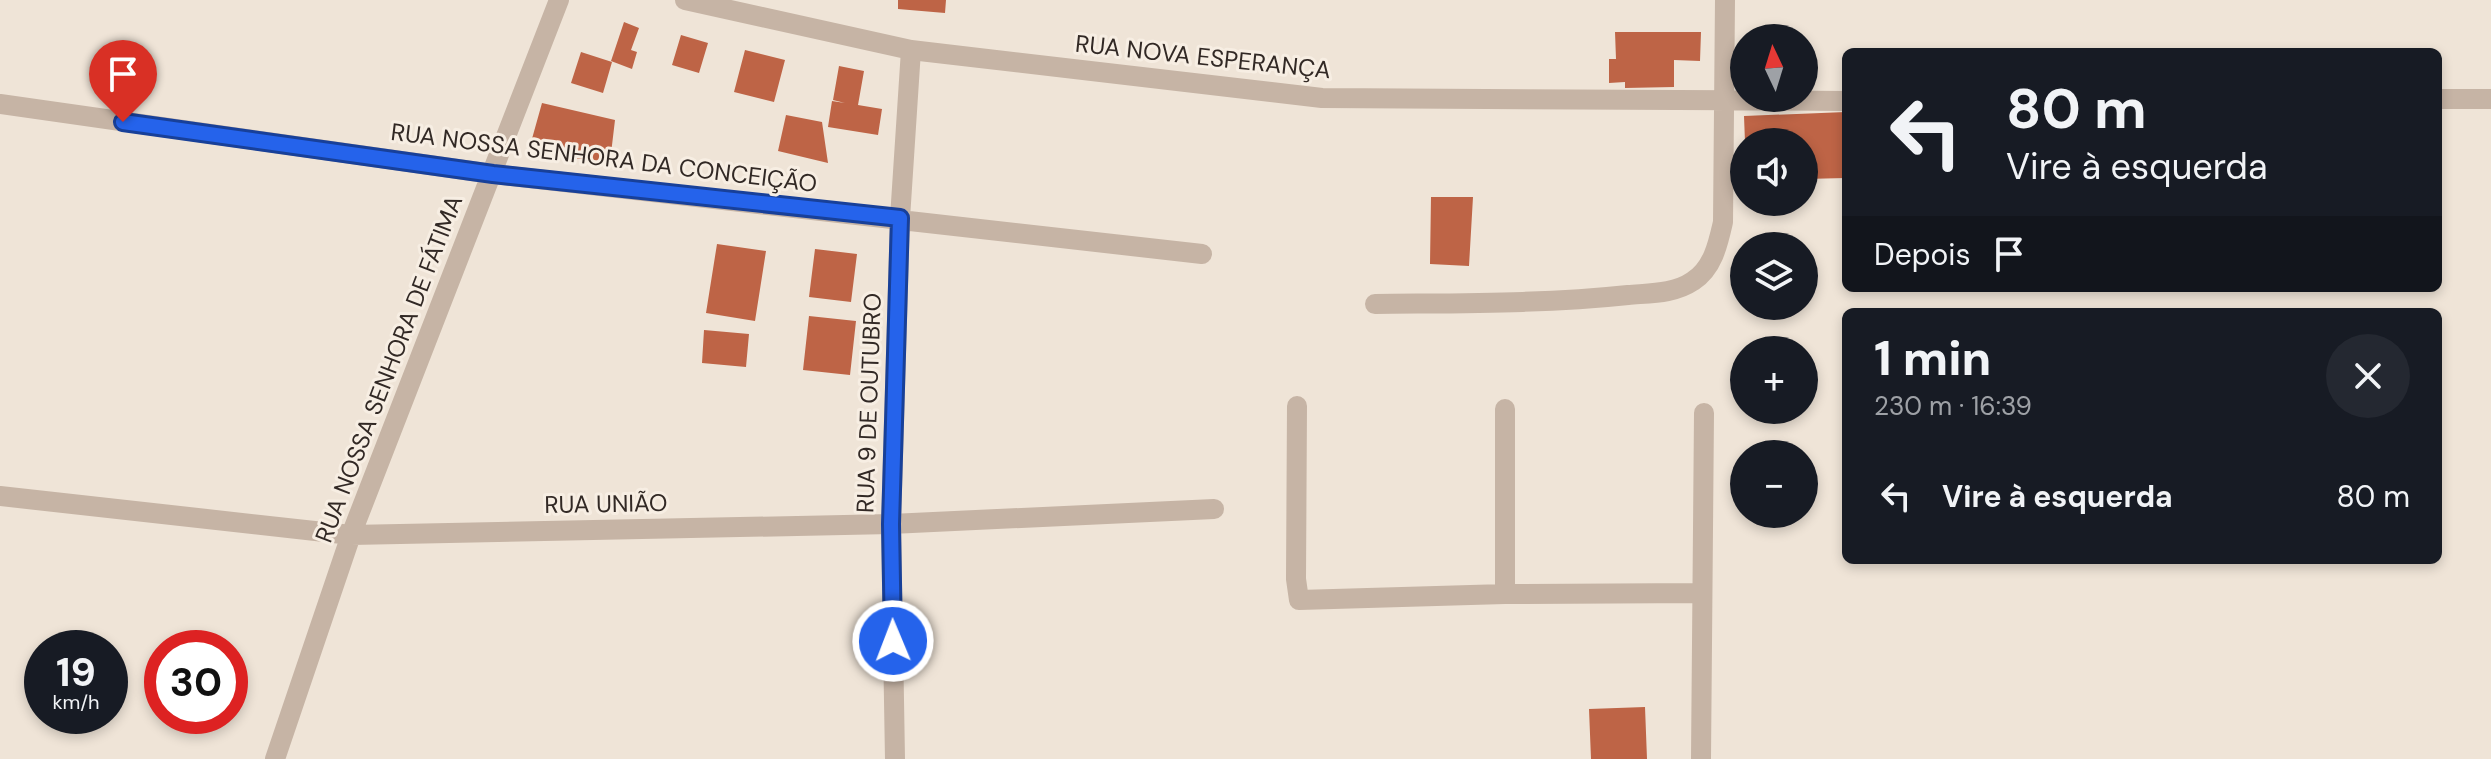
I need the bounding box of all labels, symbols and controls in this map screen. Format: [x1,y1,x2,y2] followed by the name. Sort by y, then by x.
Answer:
[1730,24,1818,112] north arrow
[1730,24,1818,528] map controls
[1074,28,1332,85] street label: RUA NOVA ESPERANÇA
[89,40,157,122] pin
[101,52,145,96] icon: arrive
[2006,72,2147,145] text: 80 m
[1874,80,1978,184] icon: left
[389,116,819,199] street label: RUA NOSSA SENHORA DA CONCEIÇÃO
[1730,128,1818,216] button: sound
[2006,143,2268,190] text: Vire à esquerda
[308,191,469,547] street label: RUA NOSSA SENHORA DE FÁTIMA
[1730,232,1818,320] button: layers
[1987,232,2031,276] icon: arrive
[1874,235,1971,274] text: Depois
[849,292,888,514] street label: RUA 9 DE OUTUBRO
[1874,327,1991,390] text: 1 min
[2326,334,2410,418] button: close
[1730,336,1818,424] button: +
[1874,389,2032,423] text: 230 m · 16:39
[1730,440,1818,528] button: −
[1874,474,1918,518] icon: left
[1942,477,2173,516] text: Vire à esquerda
[2337,477,2410,516] text: 80 m
[544,487,668,520] street label: RUA UNIÃO
[851,599,935,683] position arrow
[144,630,248,734] speed limit sign: 30
[56,646,96,698] text: 19
[52,689,100,715] text: km/h

